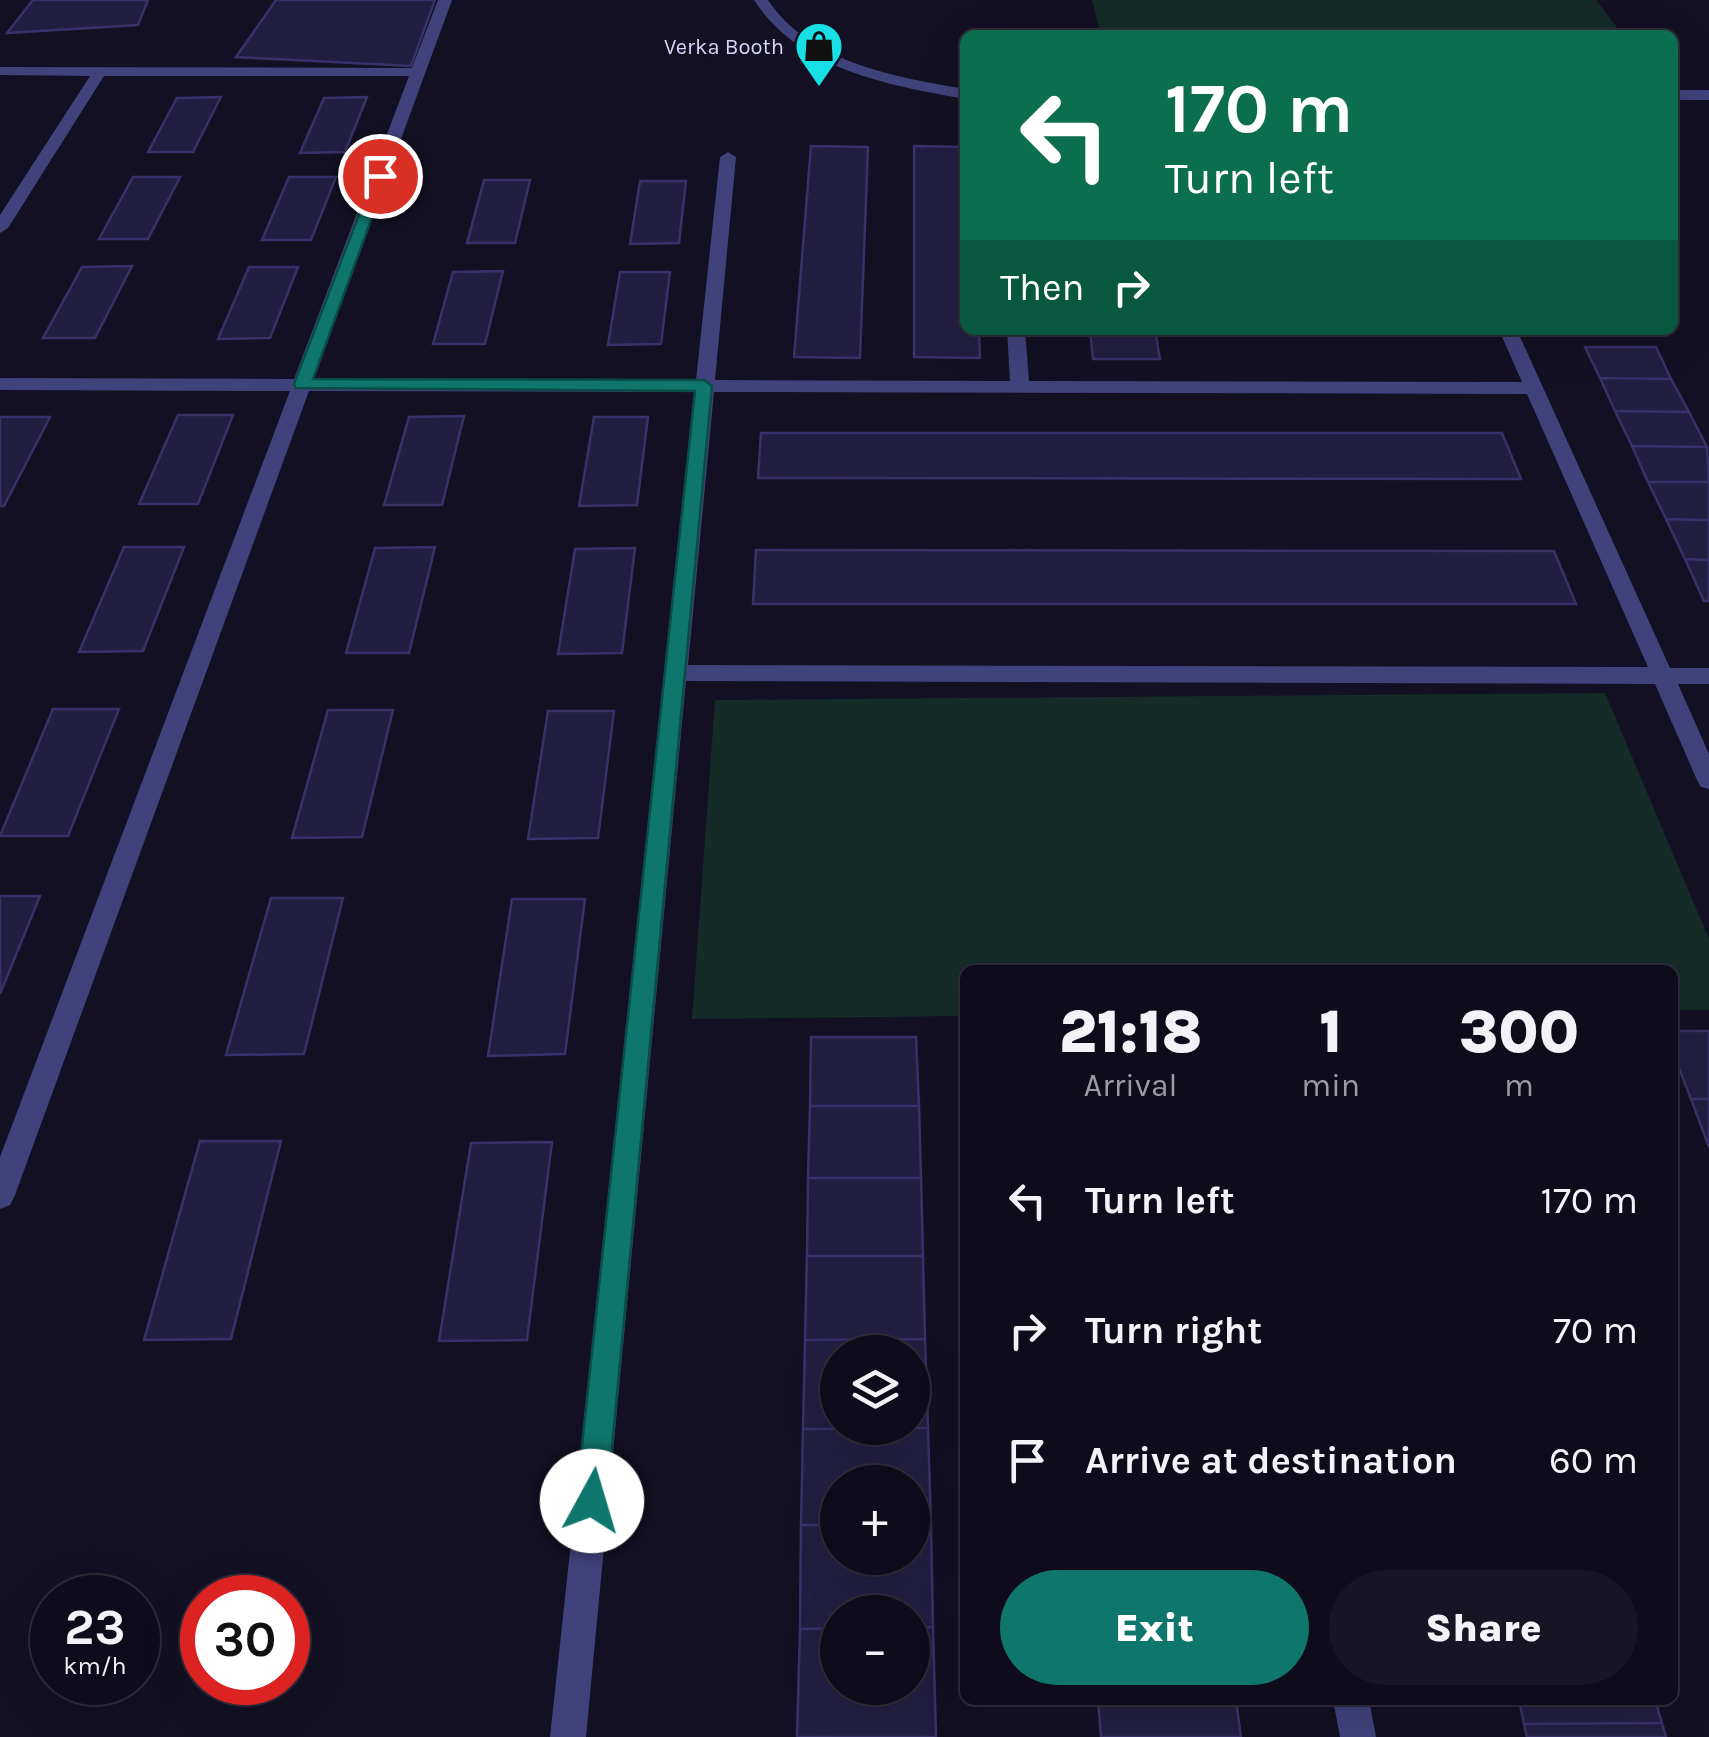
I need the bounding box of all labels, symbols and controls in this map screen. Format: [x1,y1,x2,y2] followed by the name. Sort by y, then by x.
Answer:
[793,20,845,88] shop icon: Verka Booth
[664,34,784,60] place label: Verka Booth
[1165,68,1353,150] text: 170 m
[1000,70,1130,200] icon: left
[338,134,423,219] pin
[353,149,408,204] icon: arrive
[1165,152,1334,204] text: Turn left
[1104,260,1159,315] icon: right
[1000,265,1084,310] text: Then
[1059,997,1202,1067] text: 21:18
[1319,997,1342,1067] text: 1
[1459,997,1579,1067] text: 300
[1084,1067,1177,1104] text: Arrival
[1301,1067,1360,1104] text: min
[1504,1067,1534,1104] text: m
[1000,1173,1055,1228] icon: left
[1085,1178,1235,1223] text: Turn left
[1540,1178,1638,1223] text: 170 m
[1000,1303,1055,1358] icon: right
[1085,1308,1262,1353] text: Turn right
[1553,1308,1638,1353] text: 70 m
[820,1335,930,1705] map controls
[820,1335,930,1445] button: layers
[1000,1433,1055,1488] icon: arrive
[1085,1438,1457,1483] text: Arrive at destination
[1549,1438,1638,1483] text: 60 m
[540,1449,644,1553] position arrow
[820,1465,930,1575] button: +
[1000,1570,1309,1685] button: Exit
[1329,1570,1638,1685] button: Share
[180,1575,310,1705] speed limit sign: 30
[820,1595,930,1705] button: −
[64,1598,126,1657] text: 23
[63,1651,127,1680] text: km/h

